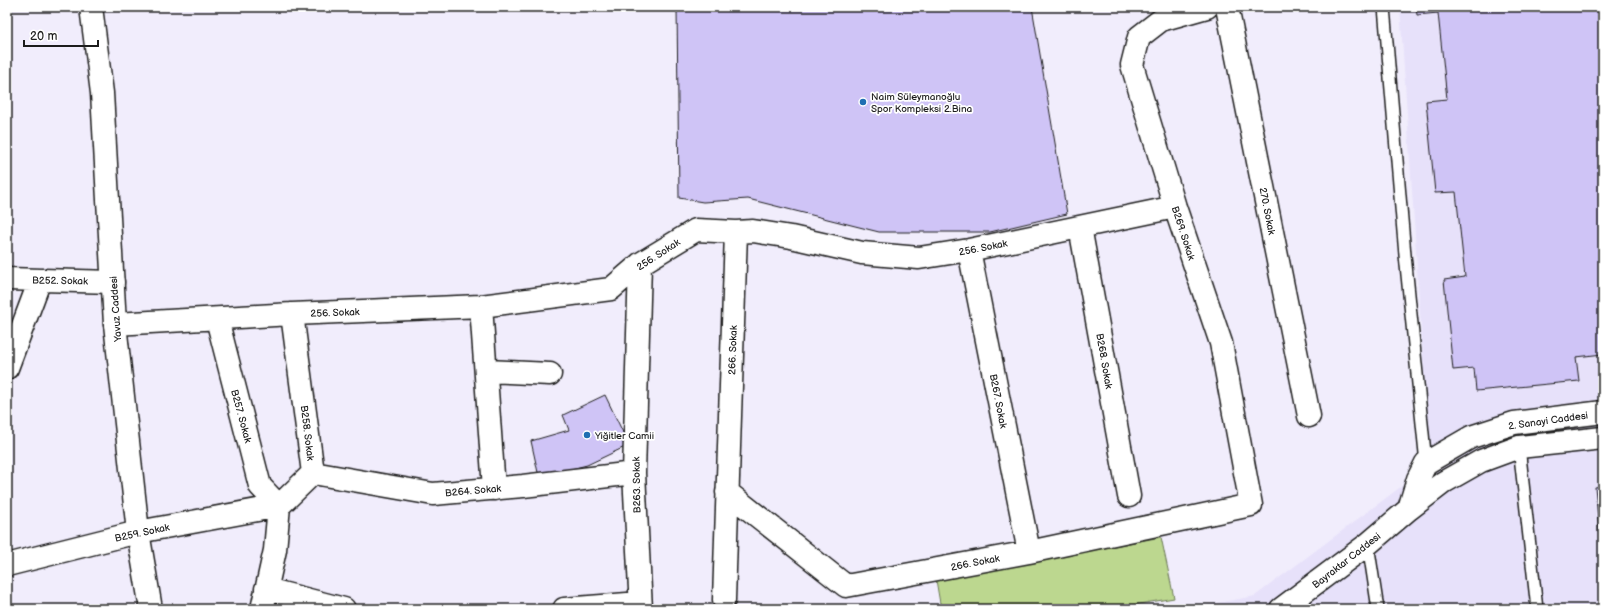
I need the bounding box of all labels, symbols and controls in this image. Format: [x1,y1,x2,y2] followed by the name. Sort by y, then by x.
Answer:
[24,22,98,48] scale bar
[30,29,57,44] text: 20 m
[871,91,973,115] place label: Naim Süleymanoğlu Spor Kompleksi 2.Bina
[858,97,868,107] marker: Naim Süleymanoğlu Spor Kompleksi 2.Bina
[1257,186,1278,236] street label: 270. Sokak
[1169,205,1197,262] street label: B269. Sokak
[635,236,683,273] street label: 256. Sokak
[958,237,1009,259] street label: 256. Sokak
[32,275,88,287] street label: B252. Sokak
[108,276,124,343] street label: Yavuz Caddesi
[310,306,360,320] street label: 256. Sokak
[726,325,740,375] street label: 266. Sokak
[1093,332,1115,390] street label: B268. Sokak
[987,373,1009,430] street label: B267. Sokak
[228,388,254,444] street label: B257. Sokak
[298,405,316,462] street label: B258. Sokak
[1508,409,1589,433] street label: 2. Sanayi Caddesi
[582,430,592,440] marker: Yiğitler Camii
[594,430,654,442] place label: Yiğitler Camii
[631,457,643,513] street label: B263. Sokak
[444,483,502,499] street label: B264. Sokak
[114,521,171,545] street label: B259. Sokak
[1310,530,1383,591] street label: Bayraktar Caddesi
[950,552,1001,574] street label: 266. Sokak

